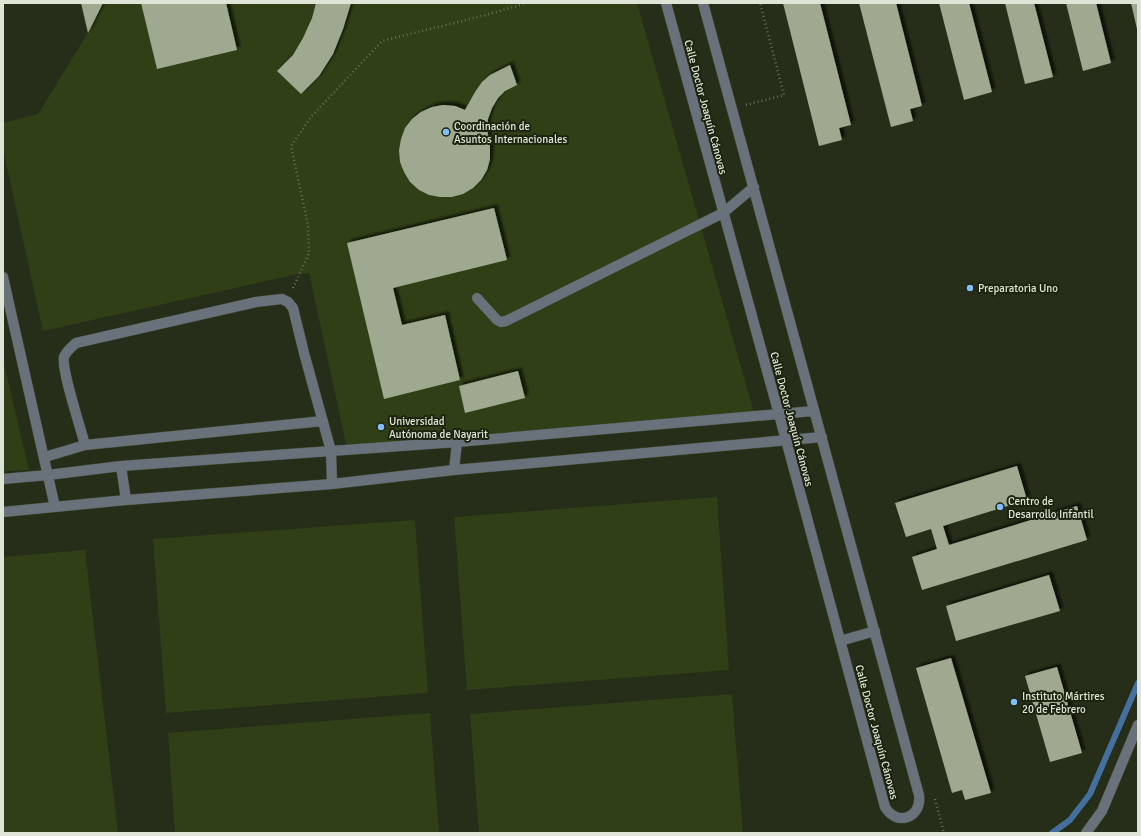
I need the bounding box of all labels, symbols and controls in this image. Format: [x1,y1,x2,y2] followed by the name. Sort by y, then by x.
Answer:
[681,38,730,176] street label: Calle Doctor Joaquín Cánovas
[454,120,568,146] place label: Coordinación de Asuntos Internacionales
[441,127,451,137] marker: Coordinación de Asuntos Internacionales
[978,282,1058,295] place label: Preparatoria Uno
[965,283,975,293] marker: Preparatoria Uno
[767,350,816,488] street label: Calle Doctor Joaquín Cánovas
[389,415,488,441] place label: Universidad Autónoma de Nayarit
[376,422,386,432] marker: Universidad Autónoma de Nayarit
[1008,495,1094,521] place label: Centro de Desarrollo Infantil
[995,502,1005,512] marker: Centro de Desarrollo Infantil
[852,663,901,801] street label: Calle Doctor Joaquín Cánovas
[1022,690,1105,716] place label: Instituto Mártires 20 de Febrero
[1009,697,1019,707] marker: Instituto Mártires 20 de Febrero

